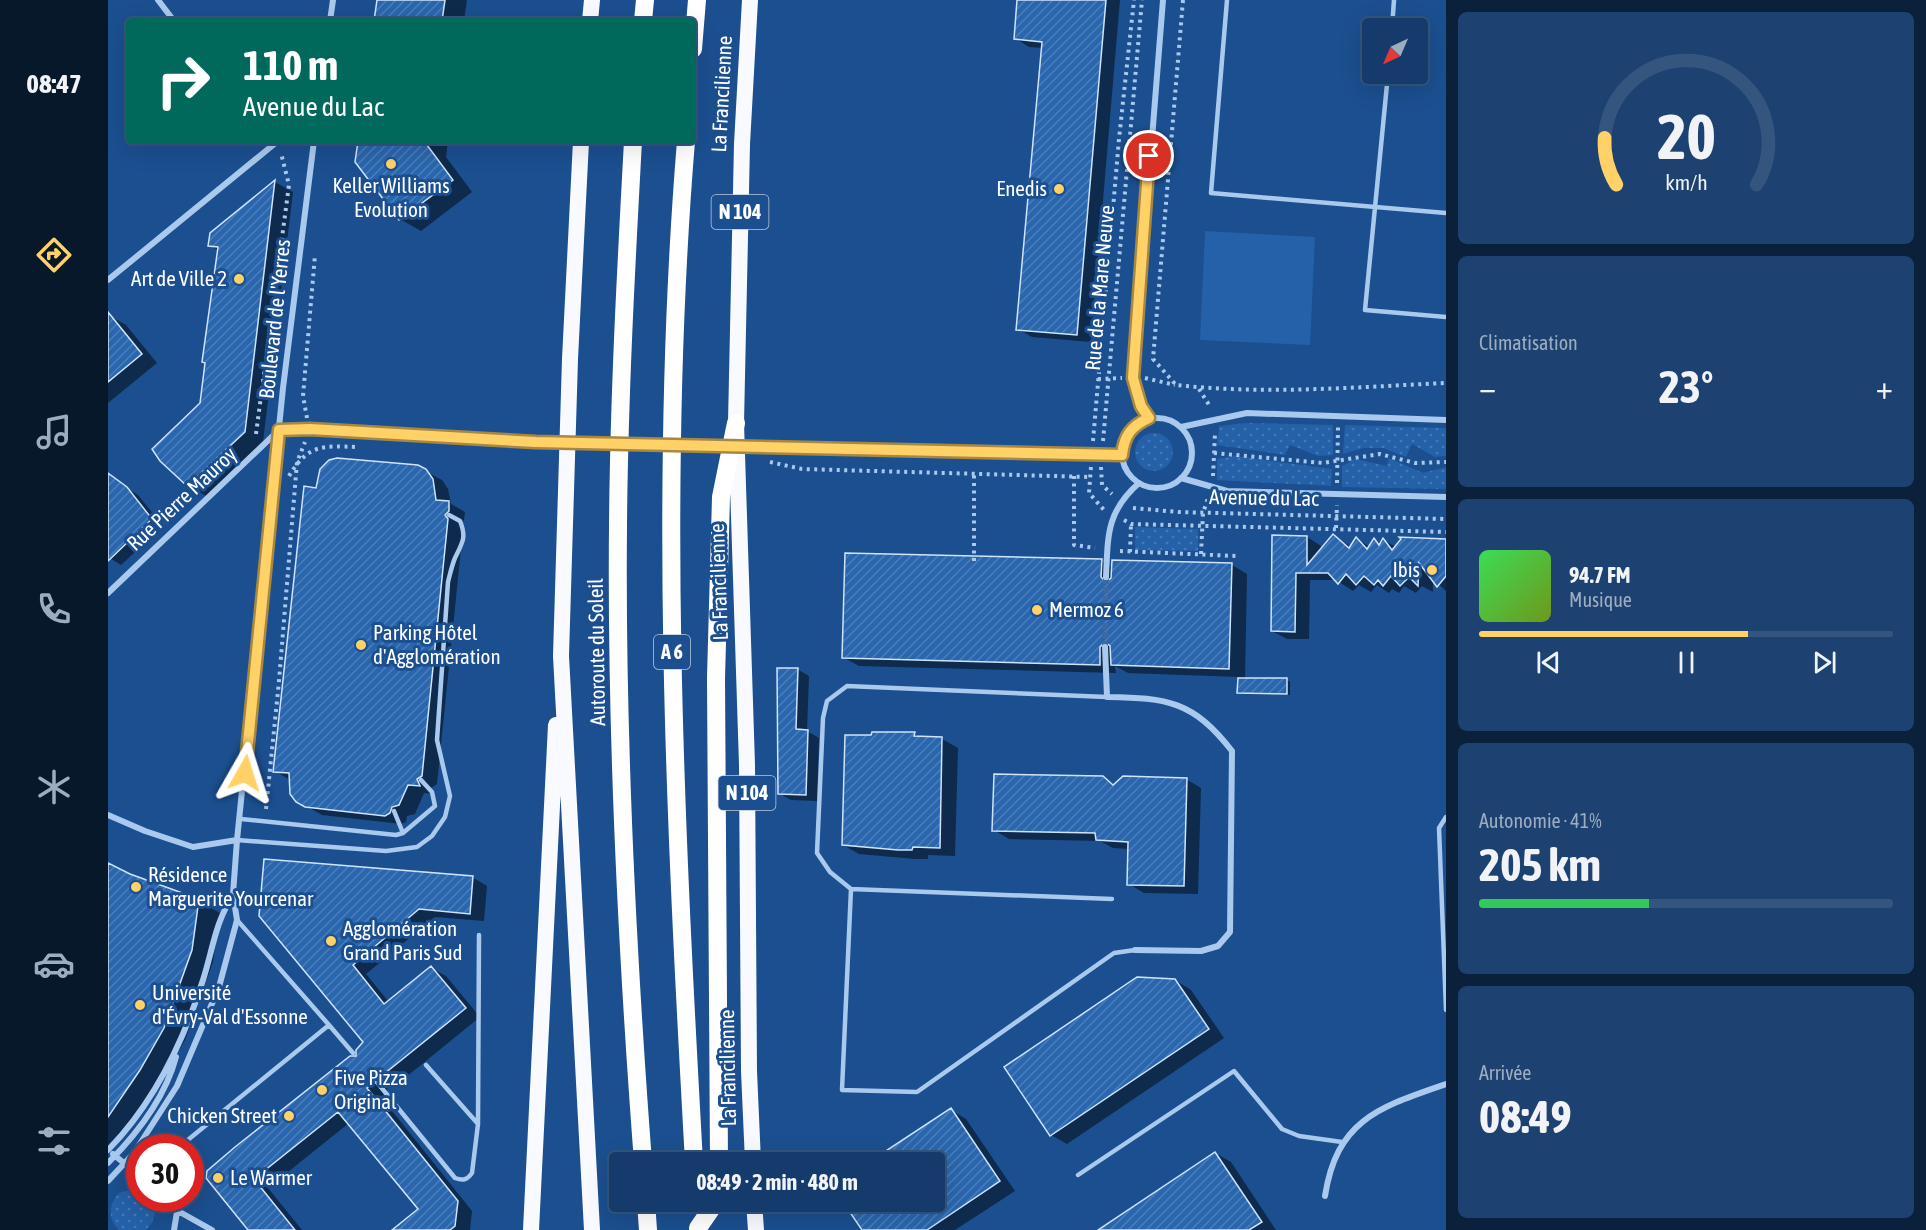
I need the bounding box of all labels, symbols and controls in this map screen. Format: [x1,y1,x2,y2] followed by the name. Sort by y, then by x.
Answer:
[1362,18,1428,84] north arrow
[1362,18,1428,84] map controls
[706,35,736,153] street label: La Francilienne
[243,41,338,89] text: 110 m
[144,42,222,120] icon: right
[26,68,82,99] text: 08:47
[243,91,384,122] text: Avenue du Lac
[1657,101,1715,172] text: 20
[1123,130,1174,181] pin
[1132,139,1165,172] icon: arrive
[384,157,398,171] marker: Keller Williams Evolution
[1665,170,1707,195] text: km/h
[332,173,450,221] place label: Keller Williams Evolution
[996,176,1047,200] place label: Enedis
[1052,182,1066,196] marker: Enedis
[712,195,768,229] road number: N 104
[1080,204,1118,372] street label: Rue de la Mare Neuve
[33,234,75,276] icon: directions
[254,238,294,400] street label: Boulevard de l'Yerres
[131,266,227,290] place label: Art de Ville 2
[232,272,246,286] marker: Art de Ville 2
[1479,331,1578,354] text: Climatisation
[1659,361,1713,413] text: 23°
[1479,368,1496,406] text: −
[1876,368,1893,406] text: +
[33,411,75,453] icon: music
[122,441,241,555] street label: Rue Pierre Mauroy
[1209,484,1319,510] street label: Avenue du Lac
[704,523,732,641] street label: La Francilienne
[1392,557,1420,581] place label: Ibis
[1569,562,1631,588] text: 94.7 FM
[1425,563,1439,577] marker: Ibis
[583,578,609,726] street label: Autoroute du Soleil
[33,588,75,630] icon: phone
[1569,588,1632,611] text: Musique
[1049,597,1124,621] place label: Mermoz 6
[1030,603,1044,617] marker: Mermoz 6
[373,620,501,668] place label: Parking Hôtel d'Agglomération
[654,635,690,669] road number: A 6
[354,638,368,652] marker: Parking Hôtel d'Agglomération
[1532,646,1565,679] icon: previous
[1670,646,1703,679] icon: pause
[1808,646,1841,679] icon: next
[213,741,277,805] position arrow
[33,766,75,808] icon: climate
[718,776,776,810] road number: N 104
[1479,809,1602,832] text: Autonomie · 41%
[1479,839,1601,891] text: 205 km
[148,862,314,910] place label: Résidence Marguerite Yourcenar
[129,880,143,894] marker: Résidence Marguerite Yourcenar
[343,916,463,964] place label: Agglomération Grand Paris Sud
[324,934,338,948] marker: Agglomération Grand Paris Sud
[33,943,75,985] icon: car
[152,980,308,1028] place label: Université d'Évry-Val d'Essonne
[133,998,147,1012] marker: Université d'Évry-Val d'Essonne
[714,1009,740,1127] street label: La Francilienne
[1479,1061,1531,1084] text: Arrivée
[334,1065,408,1113] place label: Five Pizza Original
[315,1083,329,1097] marker: Five Pizza Original
[1479,1091,1572,1143] text: 08:49
[167,1103,277,1127] place label: Chicken Street
[282,1109,296,1123] marker: Chicken Street
[33,1120,75,1162] icon: filters
[126,1134,204,1212] speed limit sign: 30
[230,1165,313,1189] place label: Le Warmer
[696,1169,858,1195] text: 08:49 · 2 min · 480 m
[211,1171,225,1185] marker: Le Warmer

